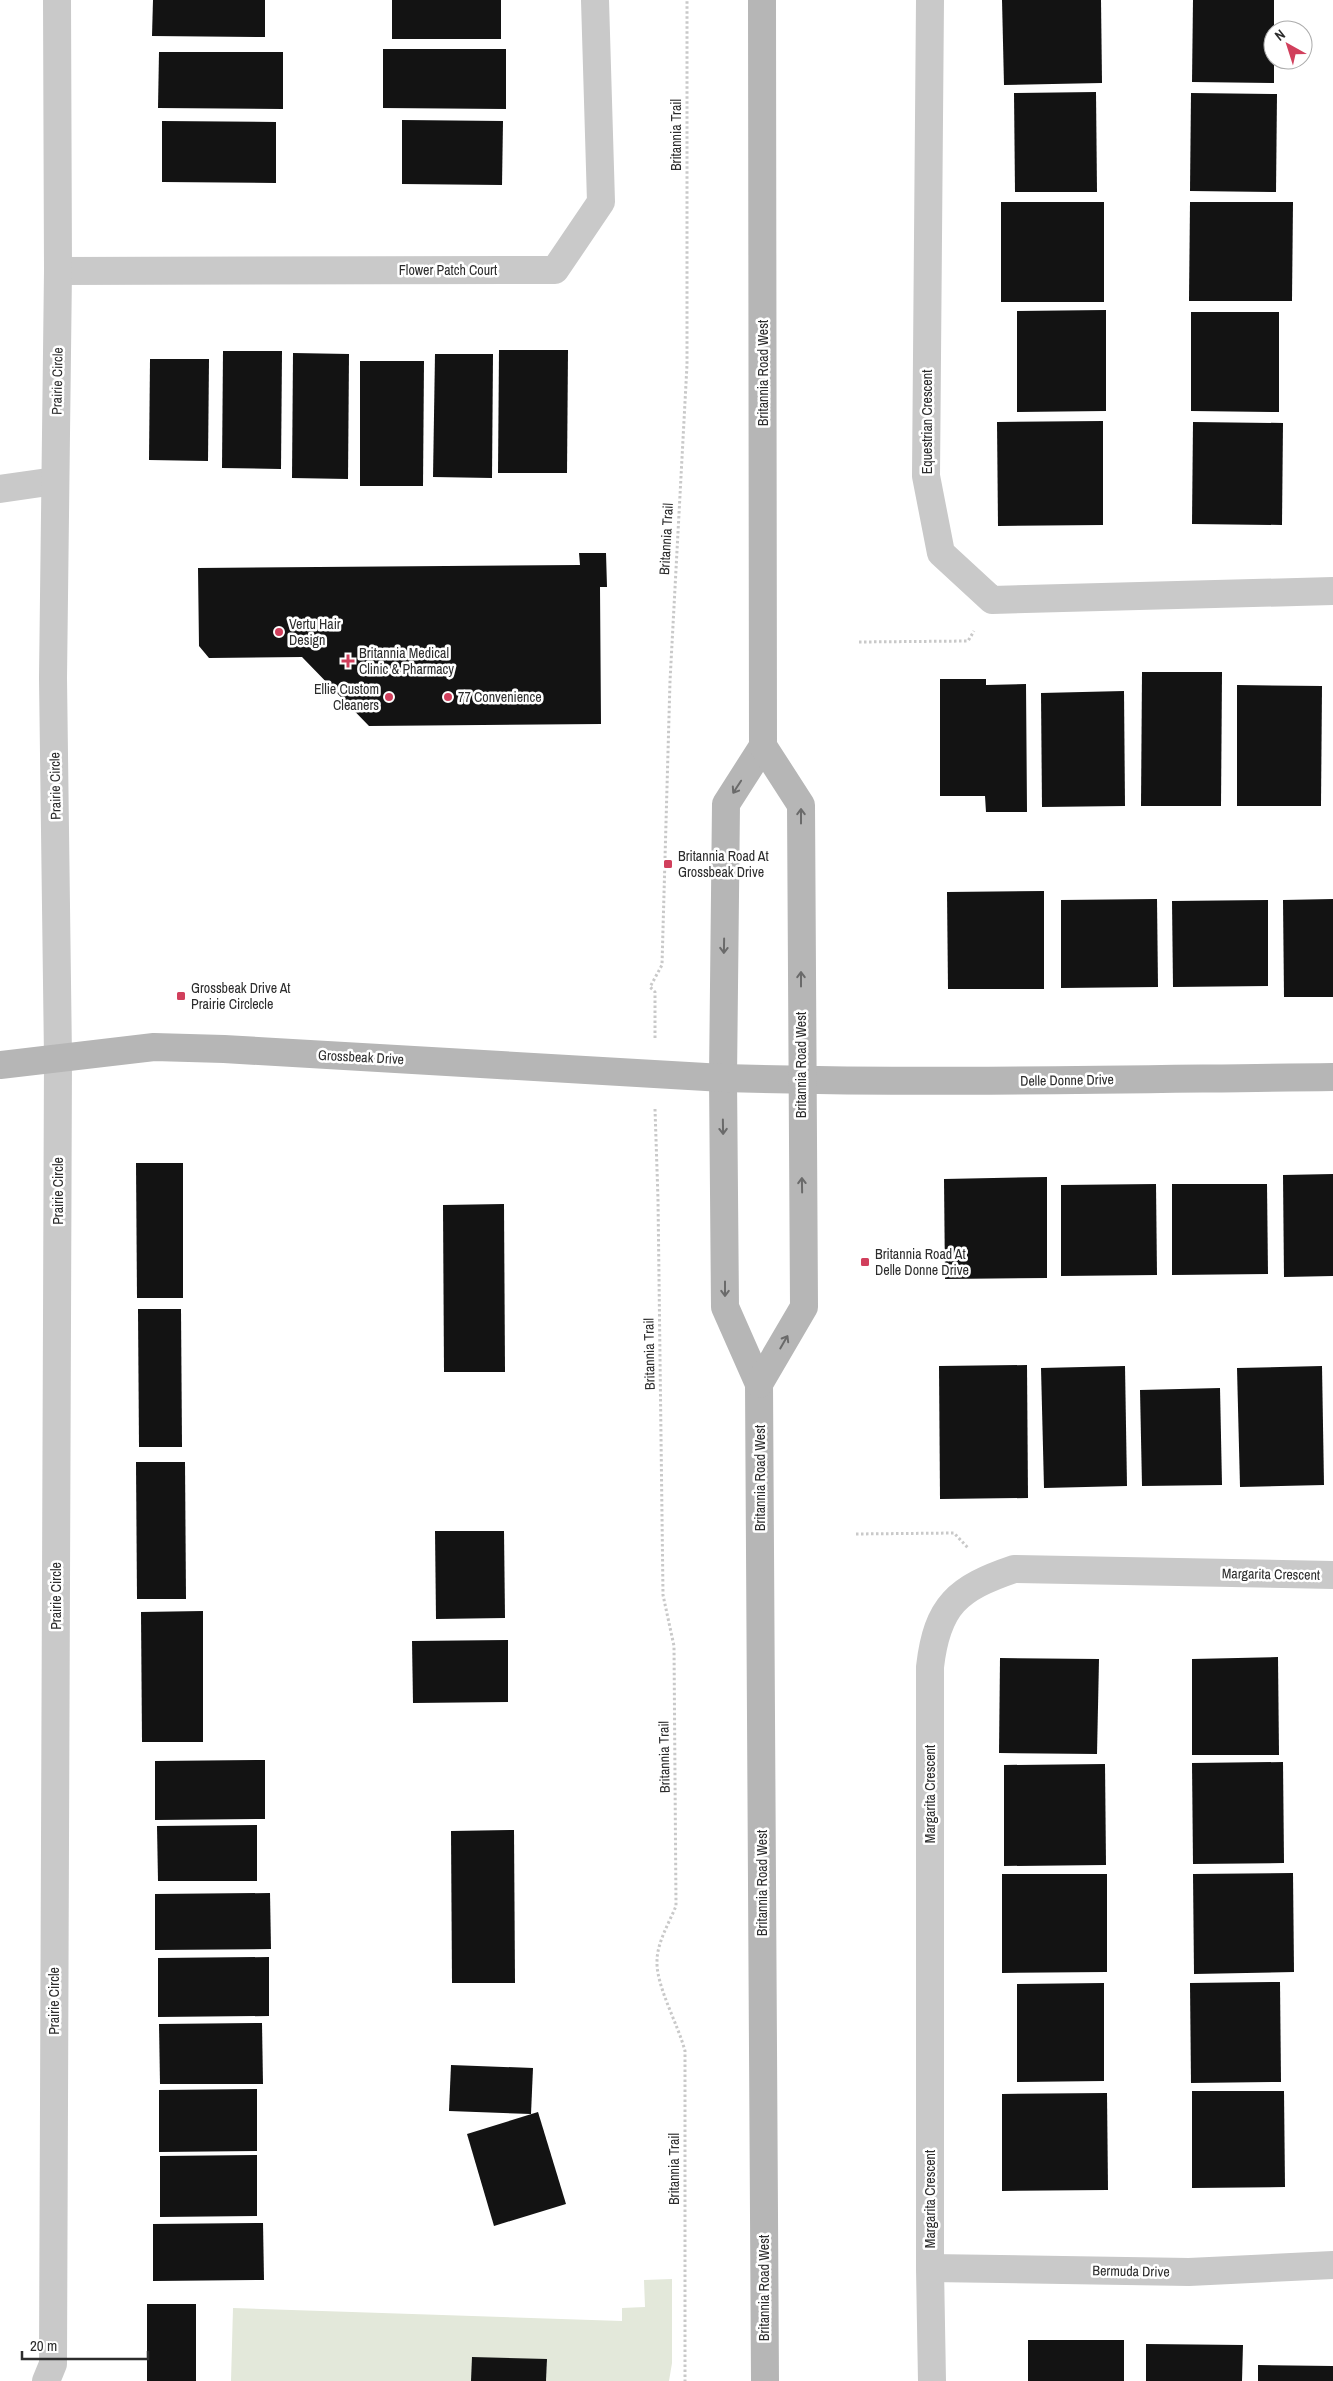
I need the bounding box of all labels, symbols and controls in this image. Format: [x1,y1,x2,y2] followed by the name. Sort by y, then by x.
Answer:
[1263,20,1313,70] north arrow
[1271,25,1289,45] text: N
[667,99,685,171] street label: Britannia Trail
[399,261,497,279] street label: Flower Patch Court
[754,320,772,426] street label: Britannia Road West
[47,347,67,415] street label: Prairie Circle
[918,370,936,474] street label: Equestrian Crescent
[655,503,677,575] street label: Britannia Trail
[289,615,341,649] place label: Vertu Hair Design
[273,626,285,638] marker: Vertu Hair Design
[359,644,454,678] place label: Britannia Medical Clinic & Pharmacy
[341,654,355,668] marker: Britannia Medical Clinic & Pharmacy
[314,680,379,714] place label: Ellie Custom Cleaners
[458,688,542,706] place label: 77 Convenience
[383,691,395,703] marker: Ellie Custom Cleaners
[442,691,454,703] marker: 77 Convenience
[45,752,65,820] street label: Prairie Circle
[732,779,742,793] one-way arrow
[796,809,806,825] one-way arrow
[678,847,769,881] place label: Britannia Road At Grossbeak Drive
[662,858,674,870] marker: Britannia Road At Grossbeak Drive
[719,938,729,954] one-way arrow
[796,971,806,988] one-way arrow
[191,979,291,1013] place label: Grossbeak Drive At Prairie Circlecle
[175,990,187,1002] marker: Grossbeak Drive At Prairie Circlecle
[792,1012,810,1118] street label: Britannia Road West
[318,1046,404,1068] street label: Grossbeak Drive
[1020,1070,1114,1090] street label: Delle Donne Drive
[718,1118,728,1134] one-way arrow
[49,1157,67,1225] street label: Prairie Circle
[797,1177,807,1194] one-way arrow
[875,1245,969,1279] place label: Britannia Road At Delle Donne Drive
[859,1256,871,1268] marker: Britannia Road At Delle Donne Drive
[720,1280,730,1297] one-way arrow
[639,1318,659,1390] street label: Britannia Trail
[779,1335,789,1350] one-way arrow
[751,1425,769,1531] street label: Britannia Road West
[47,1562,65,1630] street label: Prairie Circle
[1222,1564,1320,1584] street label: Margarita Crescent
[654,1721,674,1793] street label: Britannia Trail
[921,1745,939,1843] street label: Margarita Crescent
[753,1830,771,1936] street label: Britannia Road West
[45,1967,63,2035] street label: Prairie Circle
[665,2133,683,2205] street label: Britannia Trail
[921,2150,939,2248] street label: Margarita Crescent
[755,2235,773,2341] street label: Britannia Road West
[1092,2261,1170,2281] street label: Bermuda Drive
[22,2328,149,2360] scale bar
[30,2335,57,2356] text: 20 m

